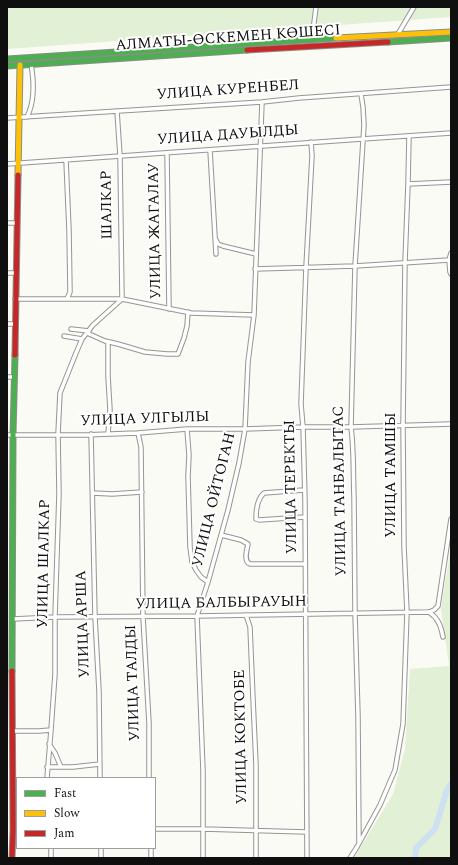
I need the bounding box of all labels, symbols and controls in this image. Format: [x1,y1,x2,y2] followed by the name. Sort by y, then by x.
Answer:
[115,22,341,56] street label: АЛМАТЫ-ӨСКЕМЕН КӨШЕСІ
[156,77,300,105] street label: УЛИЦА КУРЕНБЕЛ
[157,122,299,150] street label: УЛИЦА ДАУЫЛДЫ
[146,162,166,300] street label: УЛИЦА ЖАГАЛАУ
[98,170,118,240] street label: ШАЛКАР
[331,406,351,576] street label: УЛИЦА ТАНБАЛЫТАС
[80,409,210,431] street label: УЛИЦА УЛГЫЛЫ
[383,412,401,538] street label: УЛИЦА ТАМШЫ
[282,420,302,554] street label: УЛИЦА ТЕРЕКТЫ
[190,431,240,569] street label: УЛИЦА ОЙТОГАН
[35,499,55,629] street label: УЛИЦА ШАЛКАР
[73,570,95,678] street label: УЛИЦА АРША
[135,594,307,614] street label: УЛИЦА БАЛБЫРАУЫН
[123,624,145,742] street label: УЛИЦА ТАЛДЫ
[232,669,252,805] street label: УЛИЦА КОКТОБЕ
[16,777,156,849] legend
[54,784,76,803] text: Fast
[54,804,79,823] text: Slow
[54,824,75,843] text: Jam

